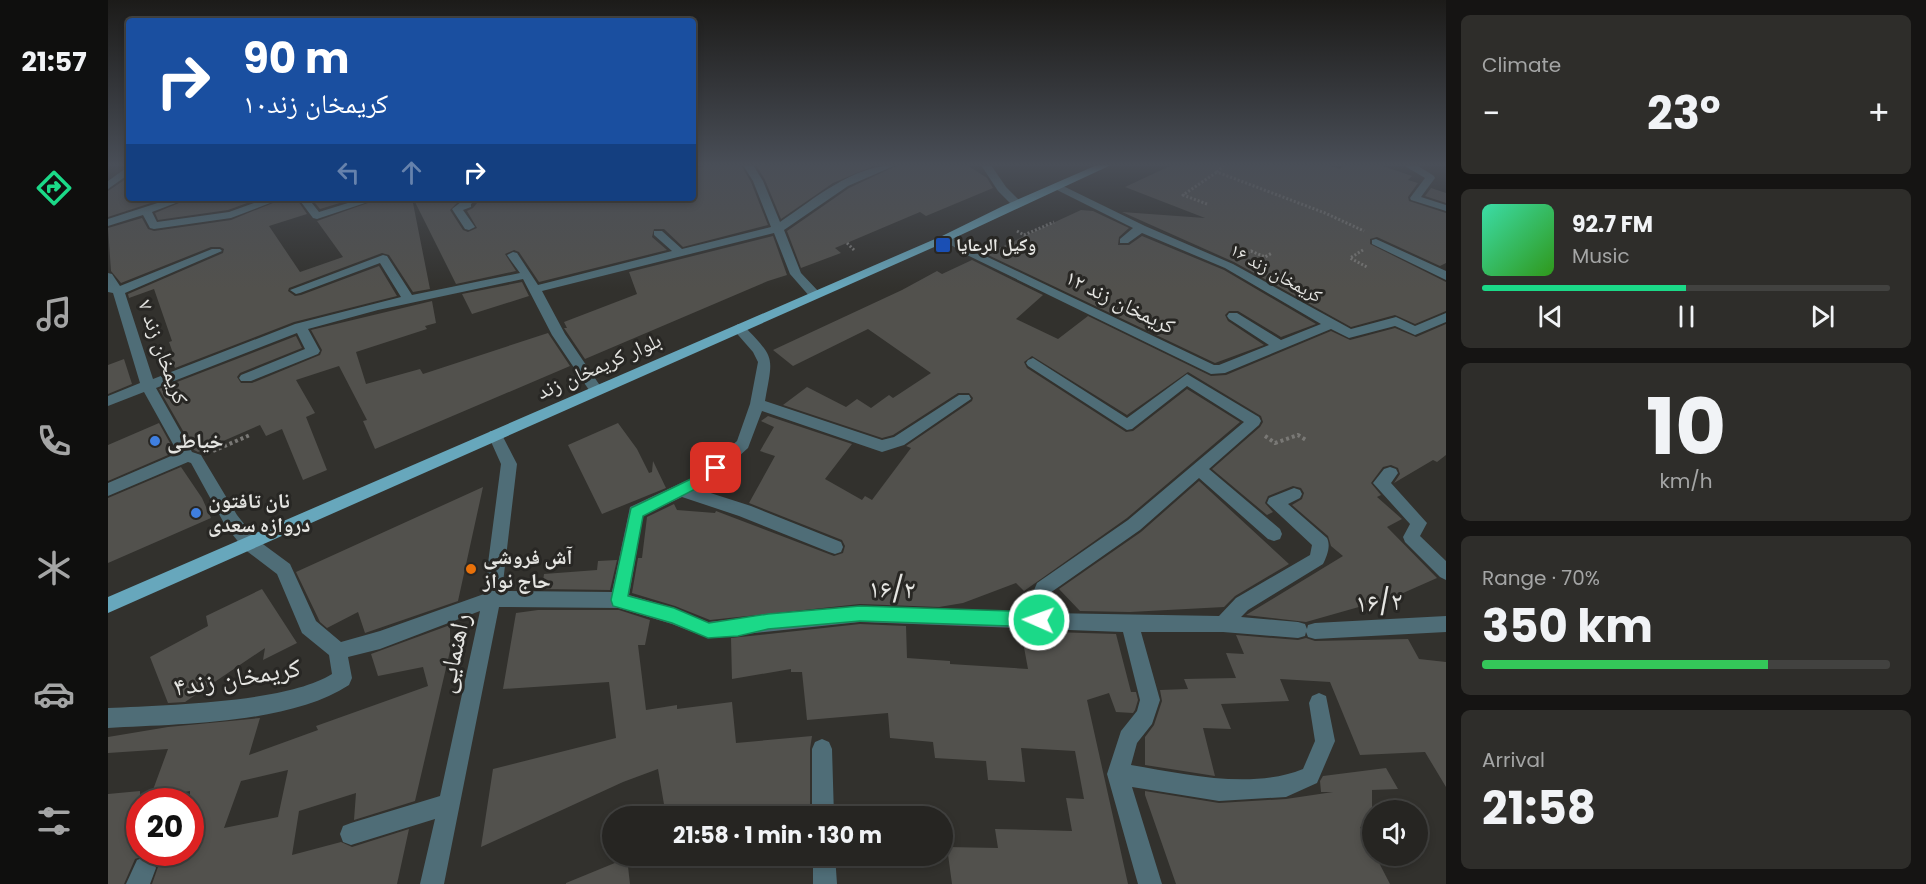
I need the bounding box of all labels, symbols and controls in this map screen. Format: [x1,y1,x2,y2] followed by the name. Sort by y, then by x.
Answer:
[243,29,350,88] text: 90 m
[144,42,222,120] icon: right
[21,43,87,80] text: 21:57
[1482,51,1561,79] text: Climate
[1647,82,1721,145] text: 23°
[243,85,388,122] text: کریمخان زند۱۰
[1482,90,1500,137] text: −
[1867,90,1890,137] text: +
[332,156,365,189] icon: left
[395,156,428,189] icon: ahead
[458,156,491,189] icon: right
[33,167,75,209] icon: directions
[1572,209,1653,240] text: 92.7 FM
[956,232,1036,257] place label: وکیل الرعایا
[934,236,952,254] marker: وکیل الرعایا
[1226,237,1327,308] street label: کریمخان زند ۱۶
[1572,242,1630,270] text: Music
[1061,263,1180,341] street label: کریمخان زند ۱۲
[33,293,75,335] icon: music
[131,296,196,408] street label: کریمخان زند ۷
[1534,300,1567,333] icon: previous
[1670,300,1703,333] icon: pause
[1806,300,1839,333] icon: next
[532,325,666,406] street label: بلوار کریمخان زند
[1646,372,1726,481] text: 10
[33,420,75,462] icon: phone
[167,426,223,455] place label: خیاطی
[148,434,162,448] marker: خیاطی
[690,442,741,493] pin
[699,451,732,484] icon: arrive
[1659,467,1713,495] text: km/h
[208,486,310,539] place label: نان تافتون دروازه سعدی
[189,506,203,520] marker: نان تافتون دروازه سعدی
[482,542,573,595] place label: آش فروشی حاج نواز
[33,547,75,589] icon: climate
[464,562,478,576] marker: آش فروشی حاج نواز
[1482,564,1600,592] text: Range · 70%
[868,571,916,607] street label: ۱۶/۲
[1354,583,1404,621] street label: ۱۶/۲
[1007,588,1071,652] position arrow
[1482,595,1653,658] text: 350 km
[427,610,479,696] street label: راهنمایی
[171,649,303,705] street label: کریمخان زند۴
[33,673,75,715] icon: car
[1482,746,1545,774] text: Arrival
[1482,777,1596,840] text: 21:58
[126,788,204,866] speed limit sign: 20
[33,800,75,842] icon: filters
[1362,800,1428,866] map controls
[1362,800,1428,866] button: sound
[673,820,882,851] text: 21:58 · 1 min · 130 m

